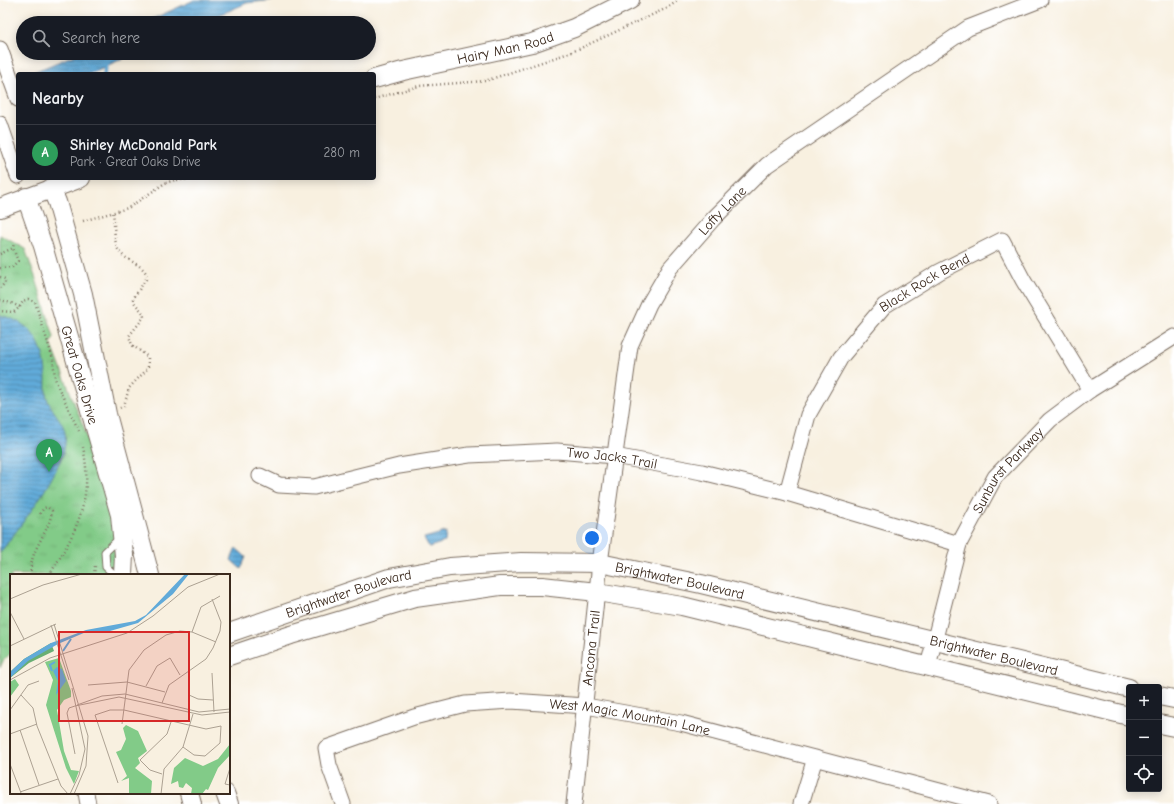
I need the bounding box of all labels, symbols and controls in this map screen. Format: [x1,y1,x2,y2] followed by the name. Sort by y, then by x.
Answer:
[16,16,376,60] search box
[30,27,52,49] icon: search
[456,28,556,68] street label: Hairy Man Road
[62,29,140,47] text: Search here
[32,89,83,108] text: Nearby
[70,136,217,154] text: Shirley McDonald Park
[41,145,49,160] text: A
[323,145,360,160] text: 280 m
[70,154,200,169] text: Park · Great Oaks Drive
[695,183,750,239] street label: Lofty Lane
[876,250,973,316] street label: Black Rock Bend
[57,324,102,426] street label: Great Oaks Drive
[969,423,1048,516] street label: Sunburst Parkway
[36,439,62,472] pin: A
[566,444,659,473] street label: Two Jacks Trail
[582,528,602,548] your location
[614,558,746,603] street label: Brightwater Boulevard
[283,566,413,622] street label: Brightwater Boulevard
[10,574,230,794] inset map
[579,609,604,687] street label: Ancona Trail
[928,632,1060,679] street label: Brightwater Boulevard
[1126,684,1162,792] map controls
[1126,684,1162,720] button: +
[549,696,712,739] street label: West Magic Mountain Lane
[1126,720,1162,756] button: −
[1126,756,1162,792] button: locate

